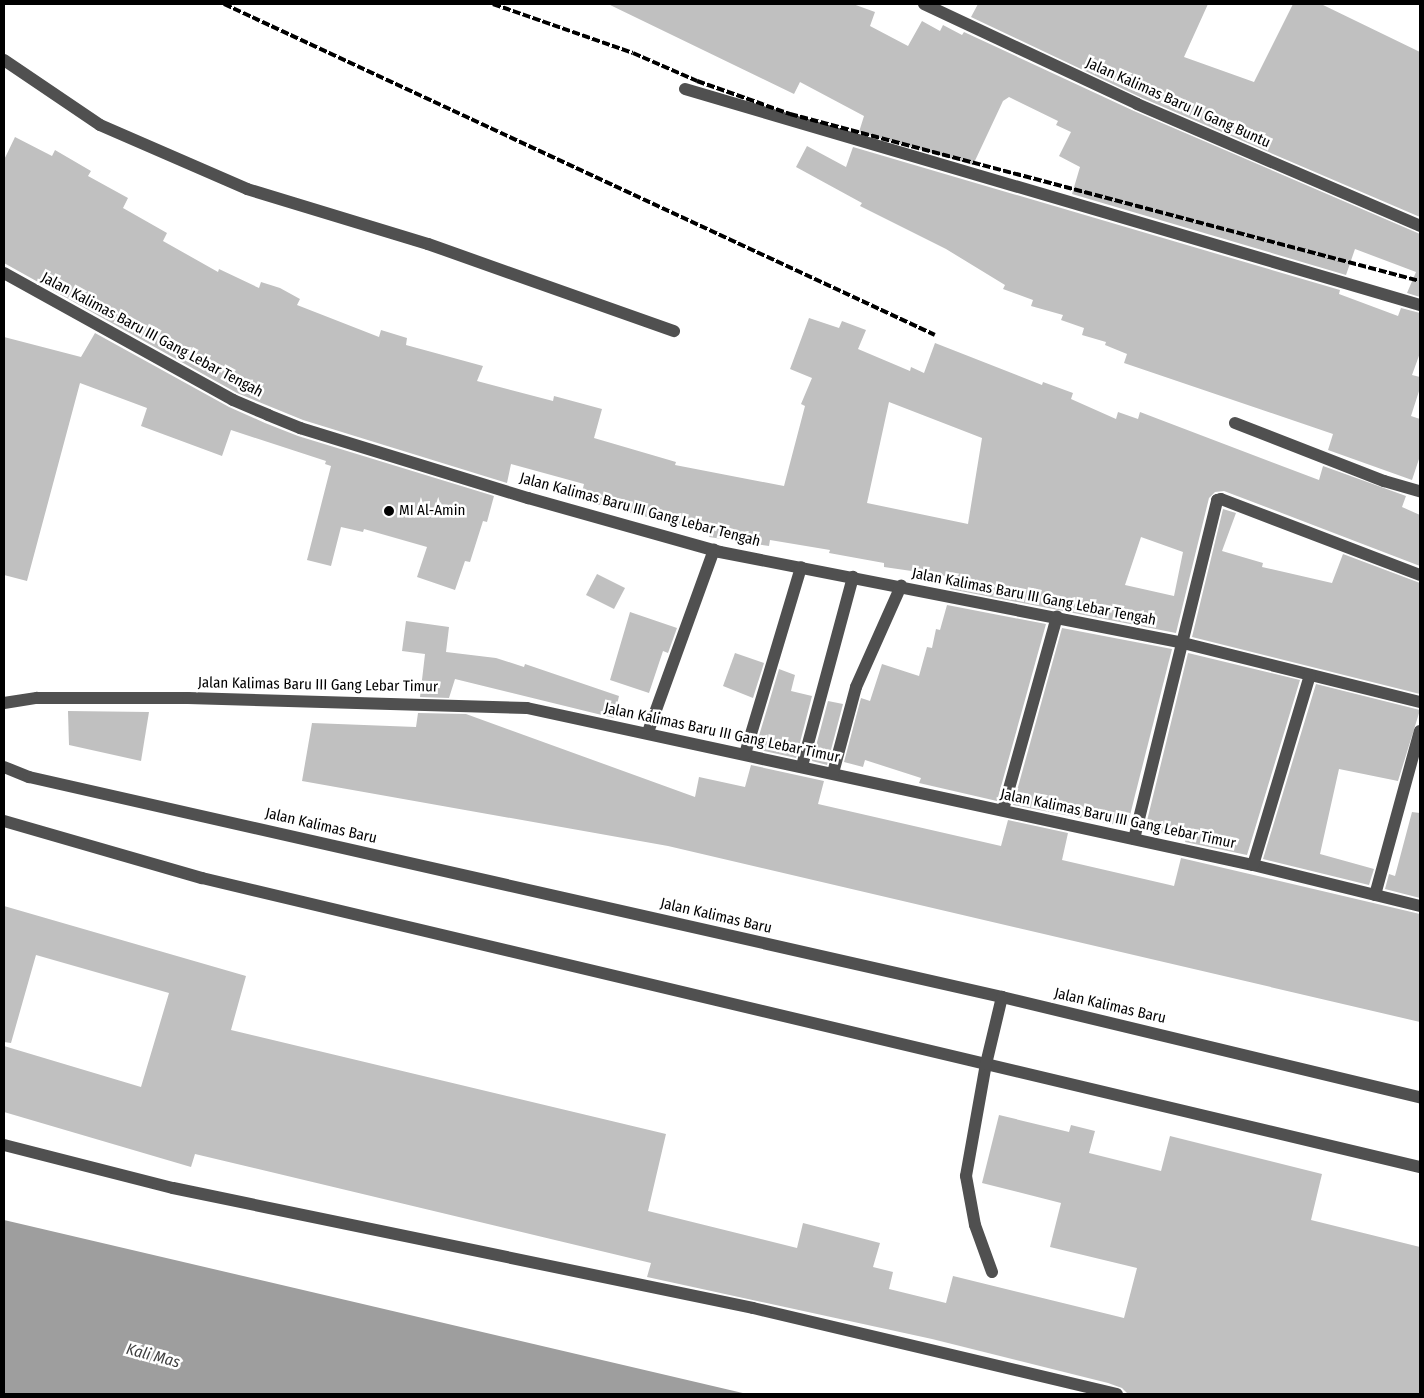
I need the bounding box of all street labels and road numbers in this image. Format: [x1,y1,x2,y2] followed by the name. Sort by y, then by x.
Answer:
[1083,54,1273,152] street label: Jalan Kalimas Baru II Gang Buntu
[38,269,266,401] street label: Jalan Kalimas Baru III Gang Lebar Tengah
[518,469,762,551] street label: Jalan Kalimas Baru III Gang Lebar Tengah
[910,564,1158,630] street label: Jalan Kalimas Baru III Gang Lebar Tengah
[198,674,438,696] street label: Jalan Kalimas Baru III Gang Lebar Timur
[603,699,841,767] street label: Jalan Kalimas Baru III Gang Lebar Timur
[999,785,1237,853] street label: Jalan Kalimas Baru III Gang Lebar Timur
[263,804,379,848] street label: Jalan Kalimas Baru
[658,894,774,938] street label: Jalan Kalimas Baru
[1052,984,1168,1028] street label: Jalan Kalimas Baru

